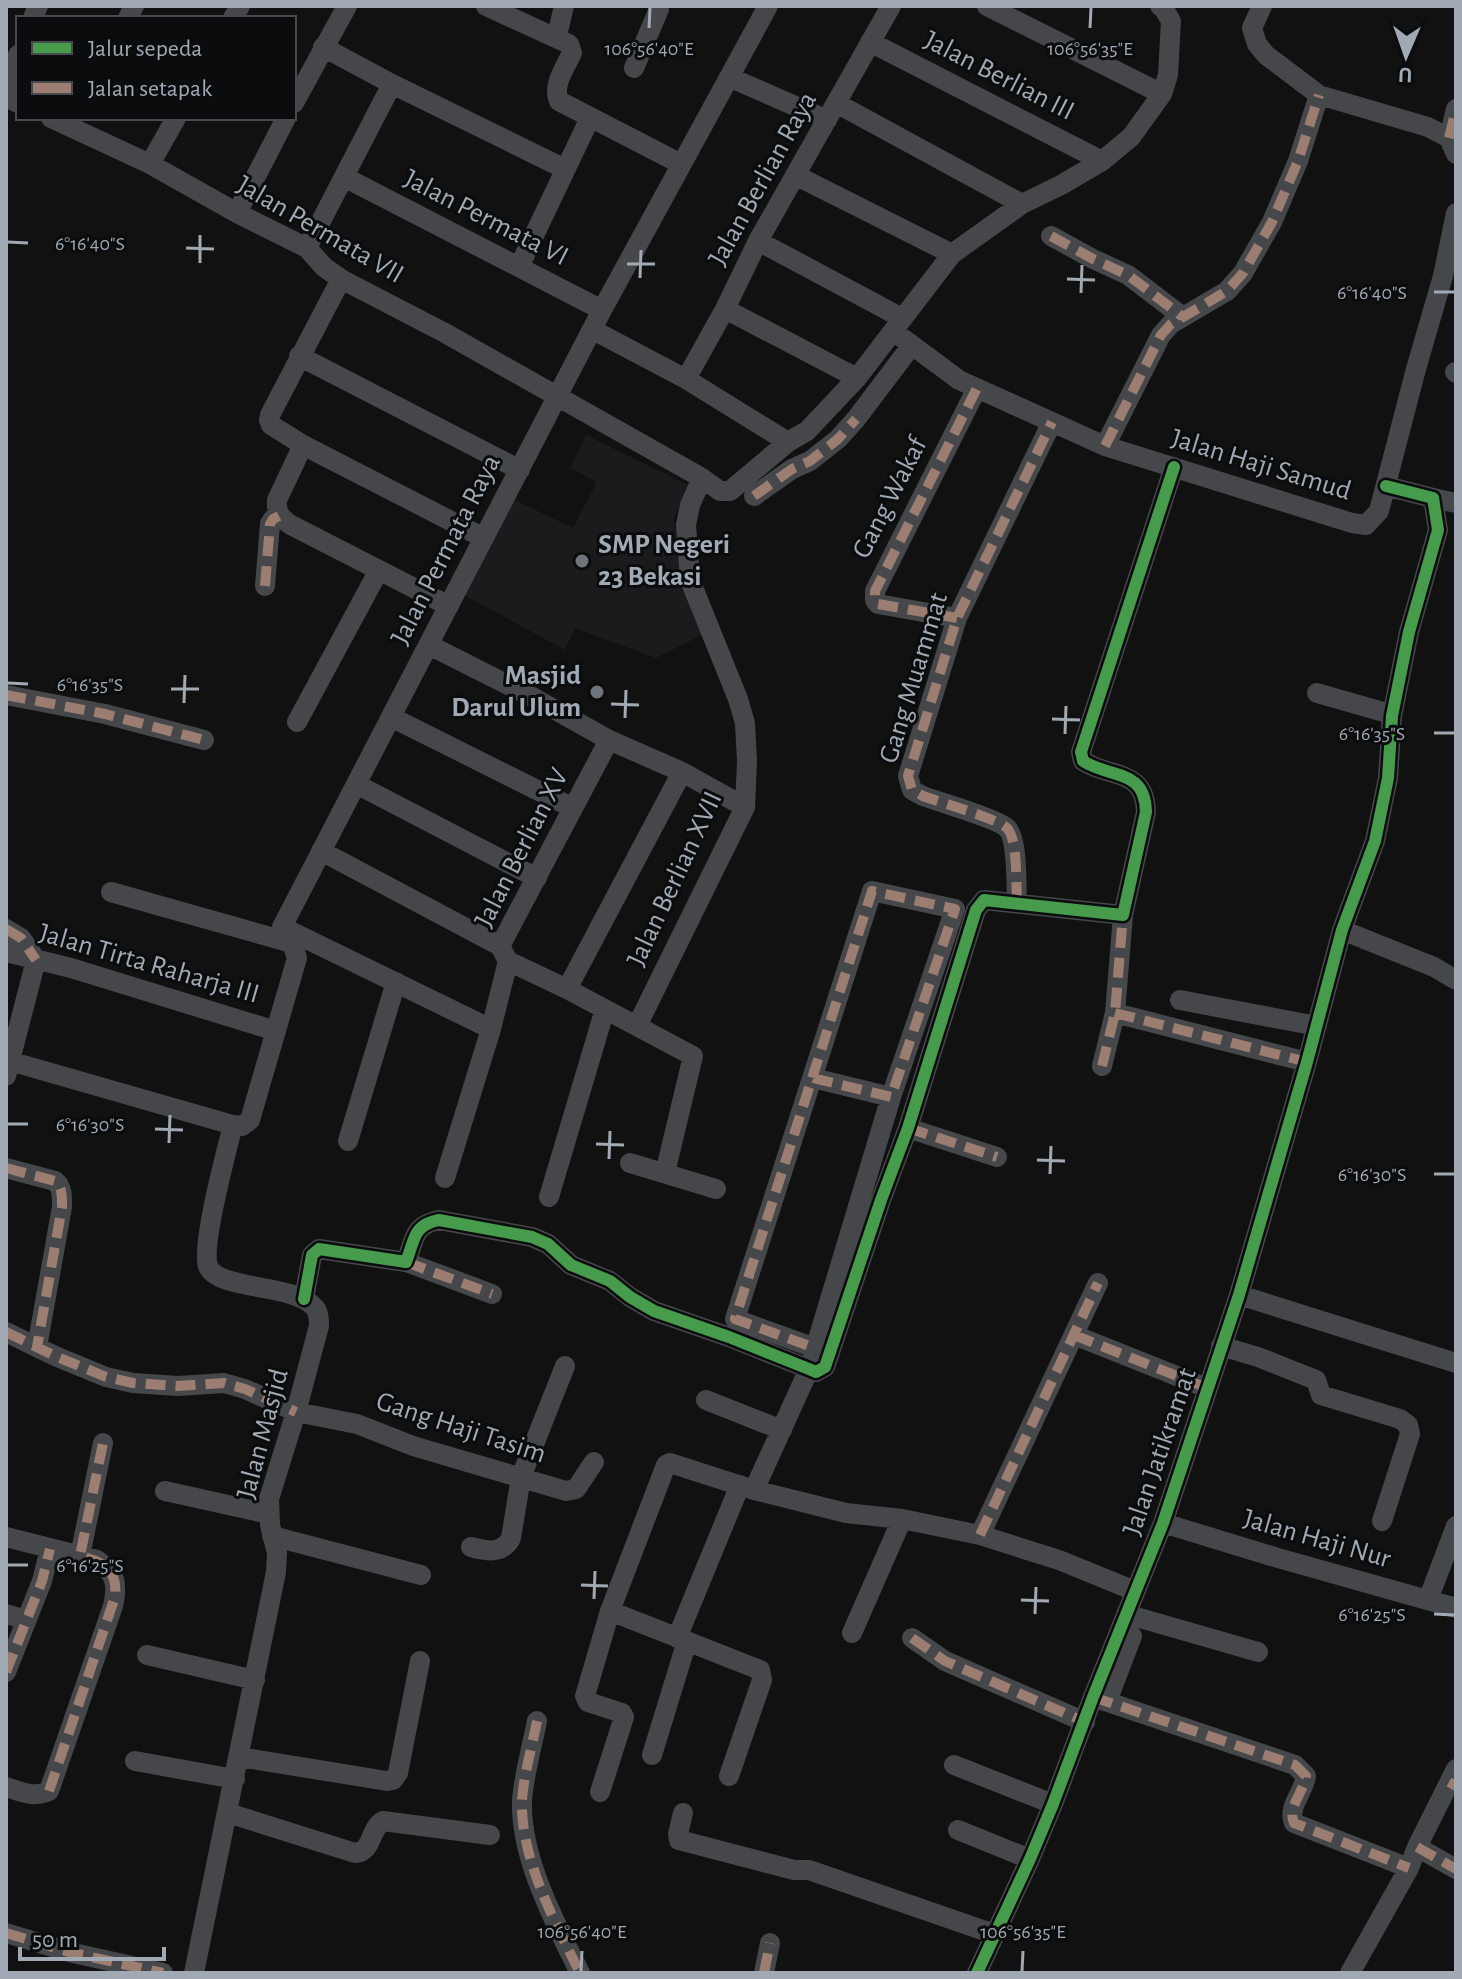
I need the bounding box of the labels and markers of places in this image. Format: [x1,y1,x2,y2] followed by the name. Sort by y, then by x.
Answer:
[598,531,730,591] place label: SMP Negeri 23 Bekasi
[573,552,591,570] marker: SMP Negeri 23 Bekasi
[451,662,581,722] place label: Masjid Darul Ulum
[588,683,606,701] marker: Masjid Darul Ulum

